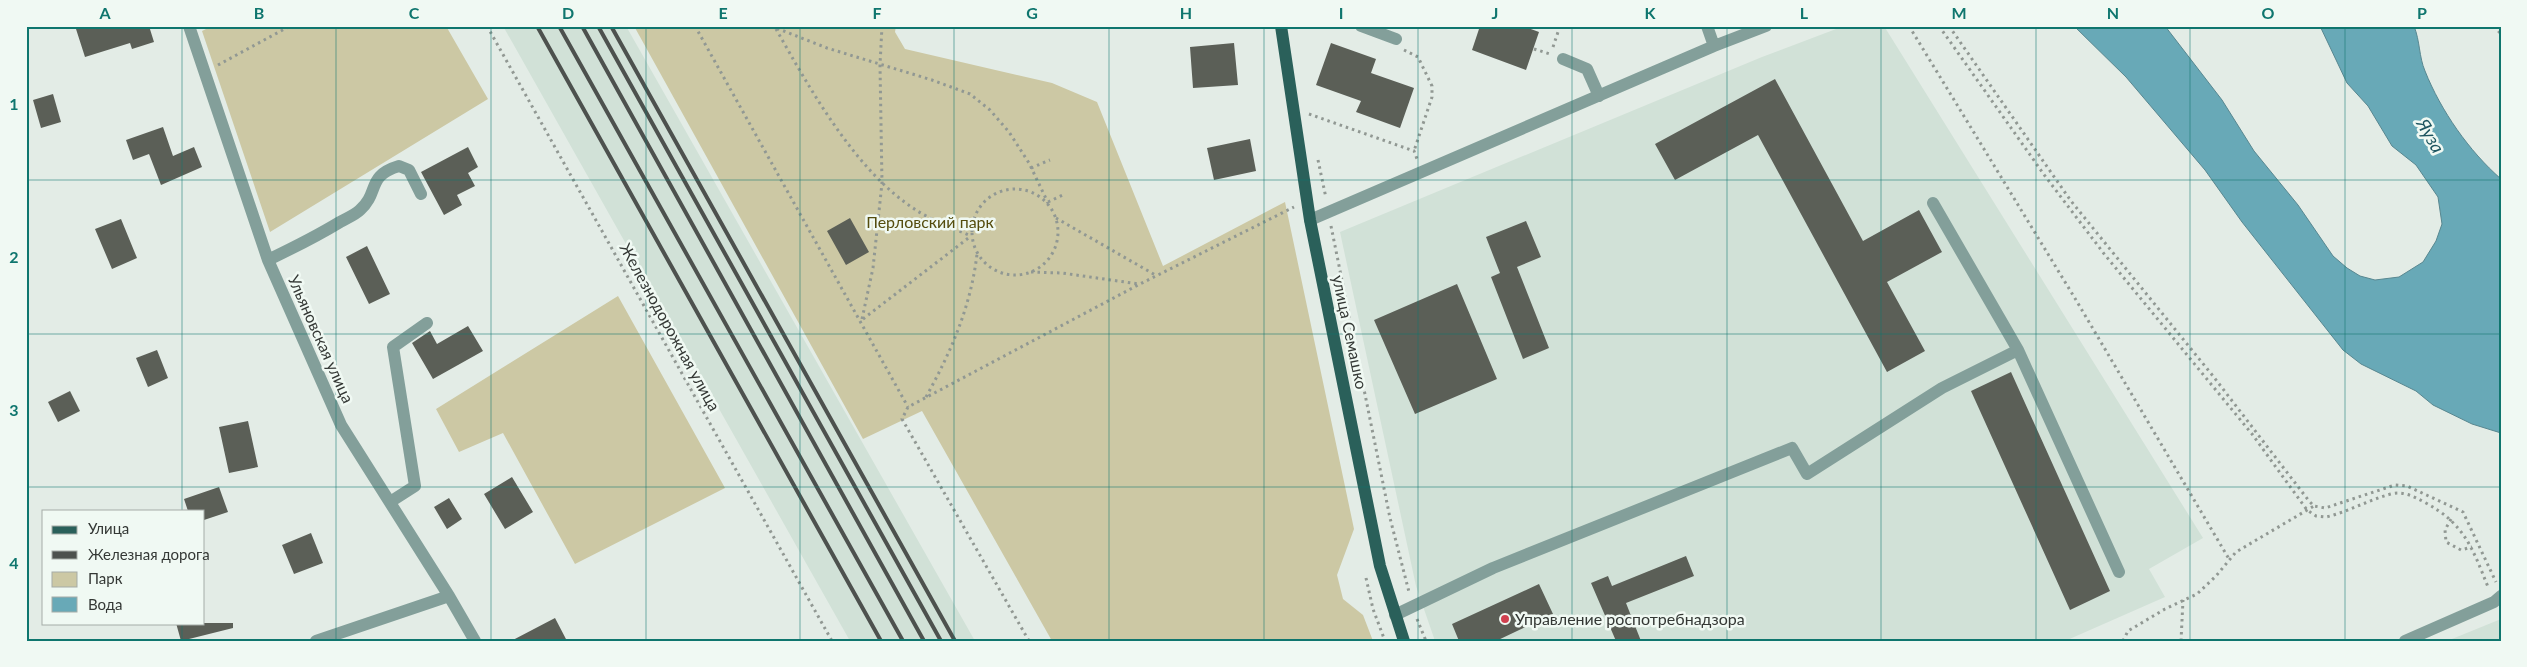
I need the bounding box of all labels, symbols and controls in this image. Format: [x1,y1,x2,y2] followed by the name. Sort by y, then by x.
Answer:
[98,3,111,22] text: A
[254,3,264,22] text: B
[409,3,420,22] text: C
[562,3,574,22] text: D
[718,3,728,22] text: E
[872,3,882,22] text: F
[1026,3,1038,22] text: G
[1180,3,1192,22] text: H
[1339,3,1343,22] text: I
[1492,3,1498,22] text: J
[1645,3,1657,22] text: K
[1800,3,1809,22] text: L
[1951,3,1967,22] text: M
[2107,3,2119,22] text: N
[2262,3,2275,22] text: O
[2417,3,2427,22] text: P
[9,94,19,113] text: 1
[2412,113,2450,157] water label: Яуза
[866,212,995,231] park label: Перловский парк
[616,240,725,414] street label: Железнодорожная улица
[9,247,19,266] text: 2
[285,272,358,406] street label: Ульяновская улица
[1329,273,1372,391] street label: улица Семашко
[9,400,19,419] text: 3
[42,510,205,624] legend
[88,519,129,537] text: Улица
[88,545,210,563] text: Железная дорога
[9,553,19,572] text: 4
[88,569,123,587] text: Парк
[88,595,123,613] text: Вода
[1515,609,1745,628] place label: Управление роспотребнадзора
[1499,613,1511,625] marker: Управление роспотребнадзора

